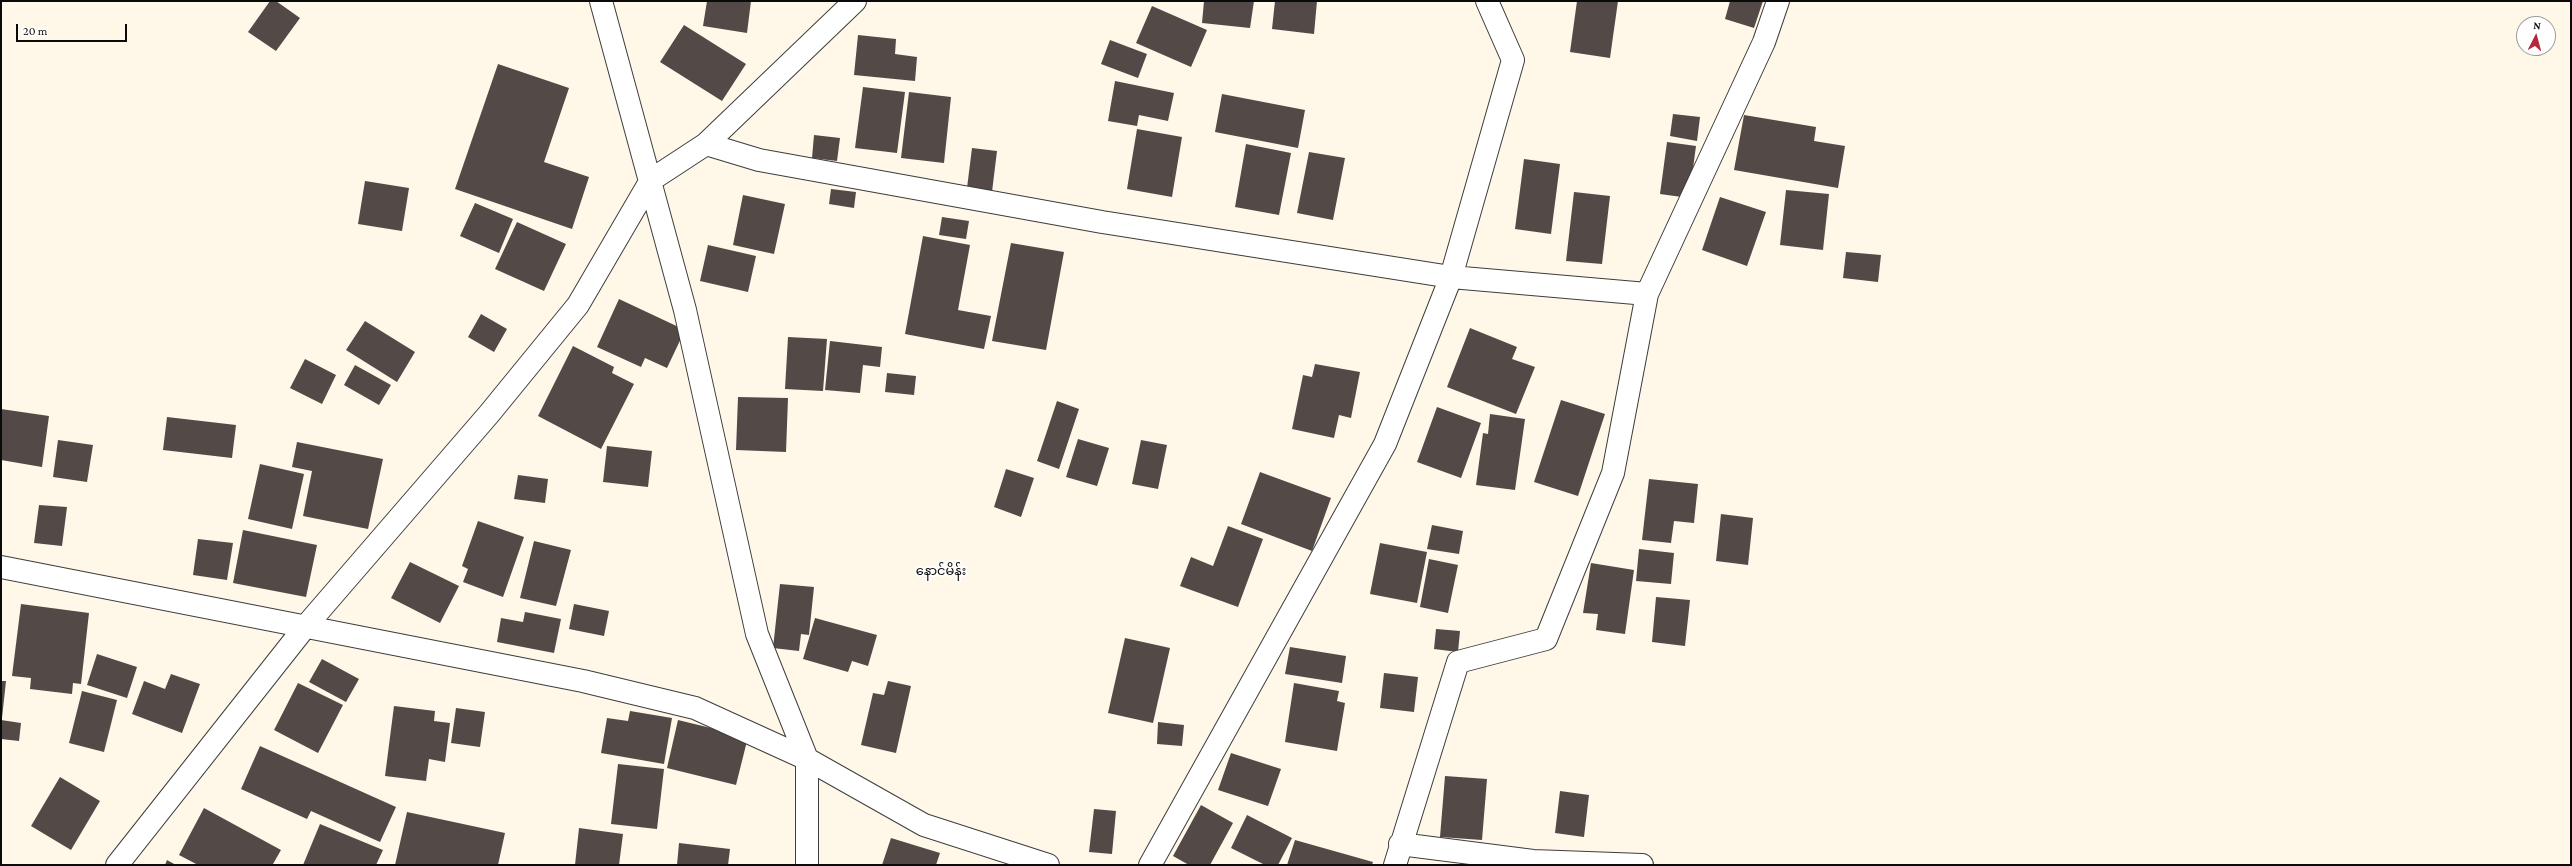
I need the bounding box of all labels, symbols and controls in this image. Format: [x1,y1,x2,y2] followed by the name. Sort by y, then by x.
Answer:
[18,16,129,42] scale bar
[2516,16,2556,56] north arrow
[2533,19,2542,31] text: N
[23,24,47,38] text: 20 m
[916,563,966,579] district label: နောင်မိန်း

